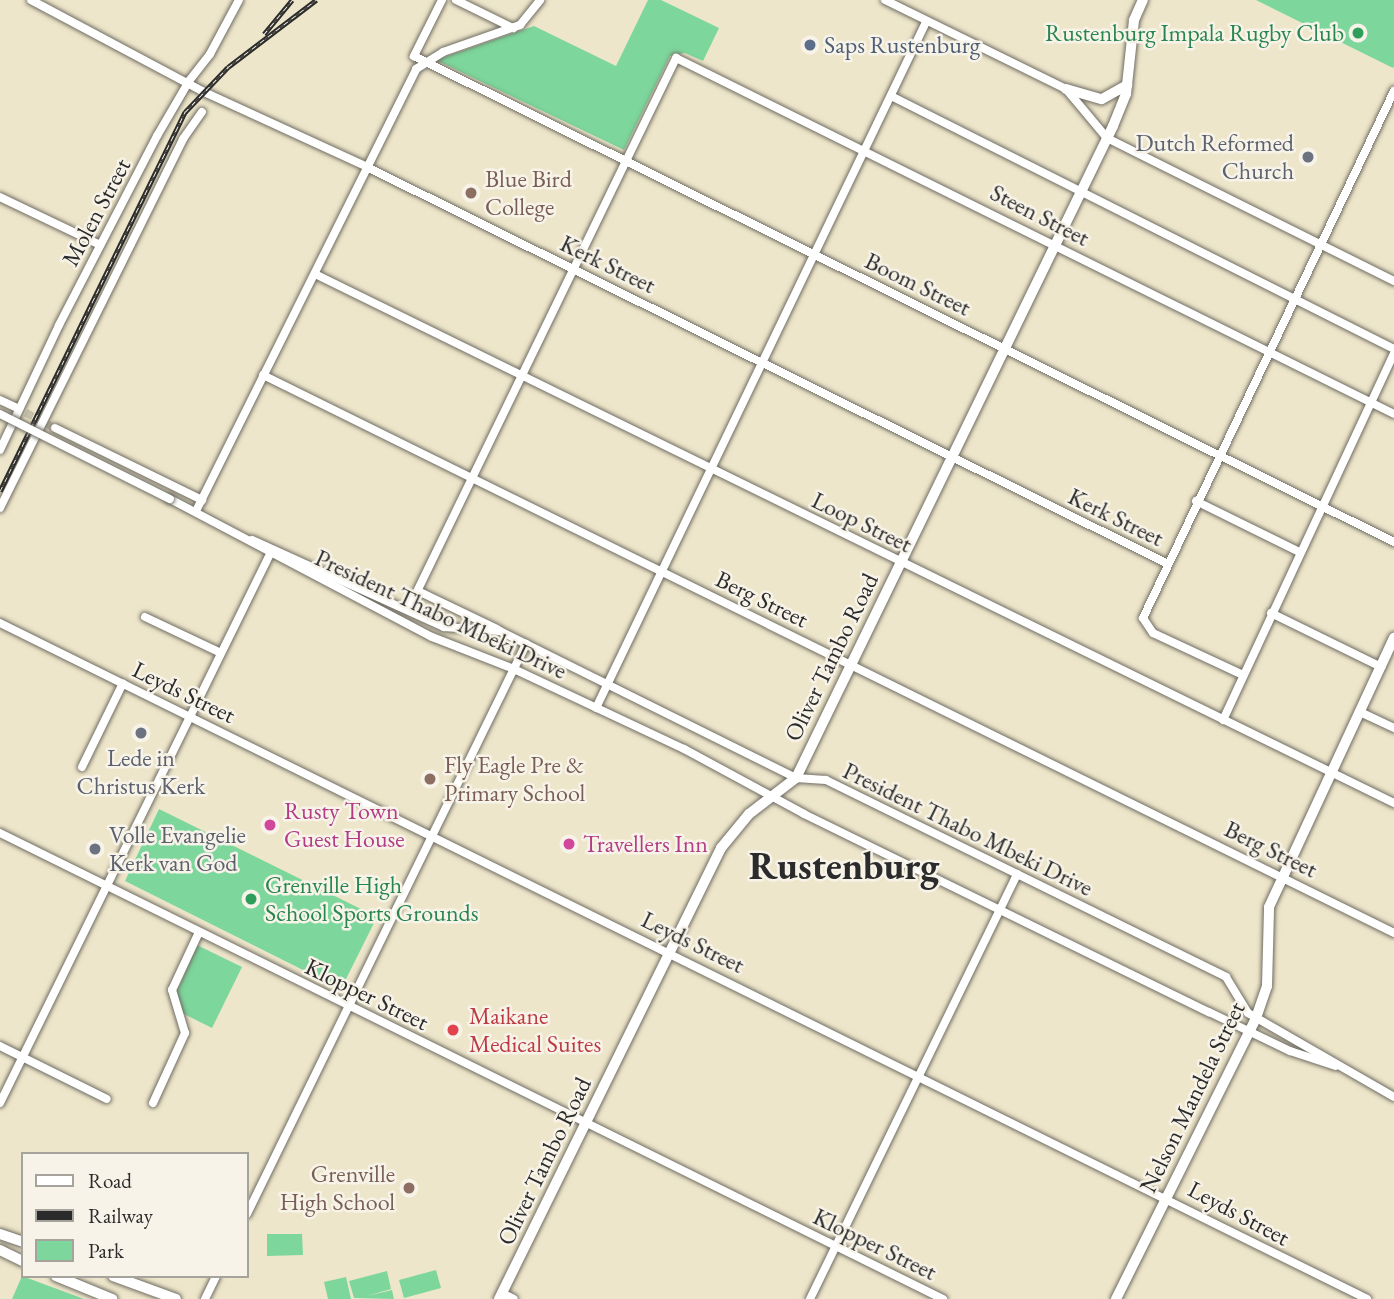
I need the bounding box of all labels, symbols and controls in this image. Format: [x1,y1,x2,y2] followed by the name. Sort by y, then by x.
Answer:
[1045,19,1344,47] place label: Rustenburg Impala Rugby Club
[1350,25,1366,41] marker: Rustenburg Impala Rugby Club
[824,31,980,59] place label: Saps Rustenburg
[802,37,818,53] marker: Saps Rustenburg
[1135,129,1294,185] place label: Dutch Reformed Church
[1300,149,1316,165] marker: Dutch Reformed Church
[56,153,136,271] street label: Molen Street
[485,165,572,221] place label: Blue Bird College
[986,178,1094,252] street label: Steen Street
[463,185,479,201] marker: Blue Bird College
[556,229,660,299] street label: Kerk Street
[860,246,976,322] street label: Boom Street
[1064,482,1168,552] street label: Kerk Street
[807,485,917,559] street label: Loop Street
[311,543,571,685] street label: President Thabo Mbeki Drive
[711,564,813,634] street label: Berg Street
[778,568,884,746] street label: Oliver Tambo Road
[128,655,240,729] street label: Leyds Street
[133,725,149,741] marker: Lede in Christus Kerk
[77,744,205,800] place label: Lede in Christus Kerk
[444,751,585,807] place label: Fly Eagle Pre & Primary School
[838,756,1098,902] street label: President Thabo Mbeki Drive
[422,771,438,787] marker: Fly Eagle Pre & Primary School
[284,797,405,853] place label: Rusty Town Guest House
[1220,814,1322,884] street label: Berg Street
[262,817,278,833] marker: Rusty Town Guest House
[109,821,246,877] place label: Volle Evangelie Kerk van God
[583,830,708,858] place label: Travellers Inn
[561,836,577,852] marker: Travellers Inn
[87,841,103,857] marker: Volle Evangelie Kerk van God
[749,843,939,889] district label: Rustenburg
[265,871,478,927] place label: Grenville High School Sports Grounds
[243,891,259,907] marker: Grenville High School Sports Grounds
[637,905,749,979] street label: Leyds Street
[301,952,433,1036] street label: Klopper Street
[1133,997,1251,1197] street label: Nelson Mandela Street
[469,1002,601,1058] place label: Maikane Medical Suites
[443,1020,463,1040] marker: Maikane Medical Suites
[491,1072,597,1250] street label: Oliver Tambo Road
[21,1152,248,1278] legend
[280,1160,395,1216] place label: Grenville High School
[88,1167,132,1194] text: Road
[1183,1174,1295,1252] street label: Leyds Street
[401,1180,417,1196] marker: Grenville High School
[88,1202,153,1229] text: Railway
[809,1202,941,1286] street label: Klopper Street
[88,1237,124,1264] text: Park

